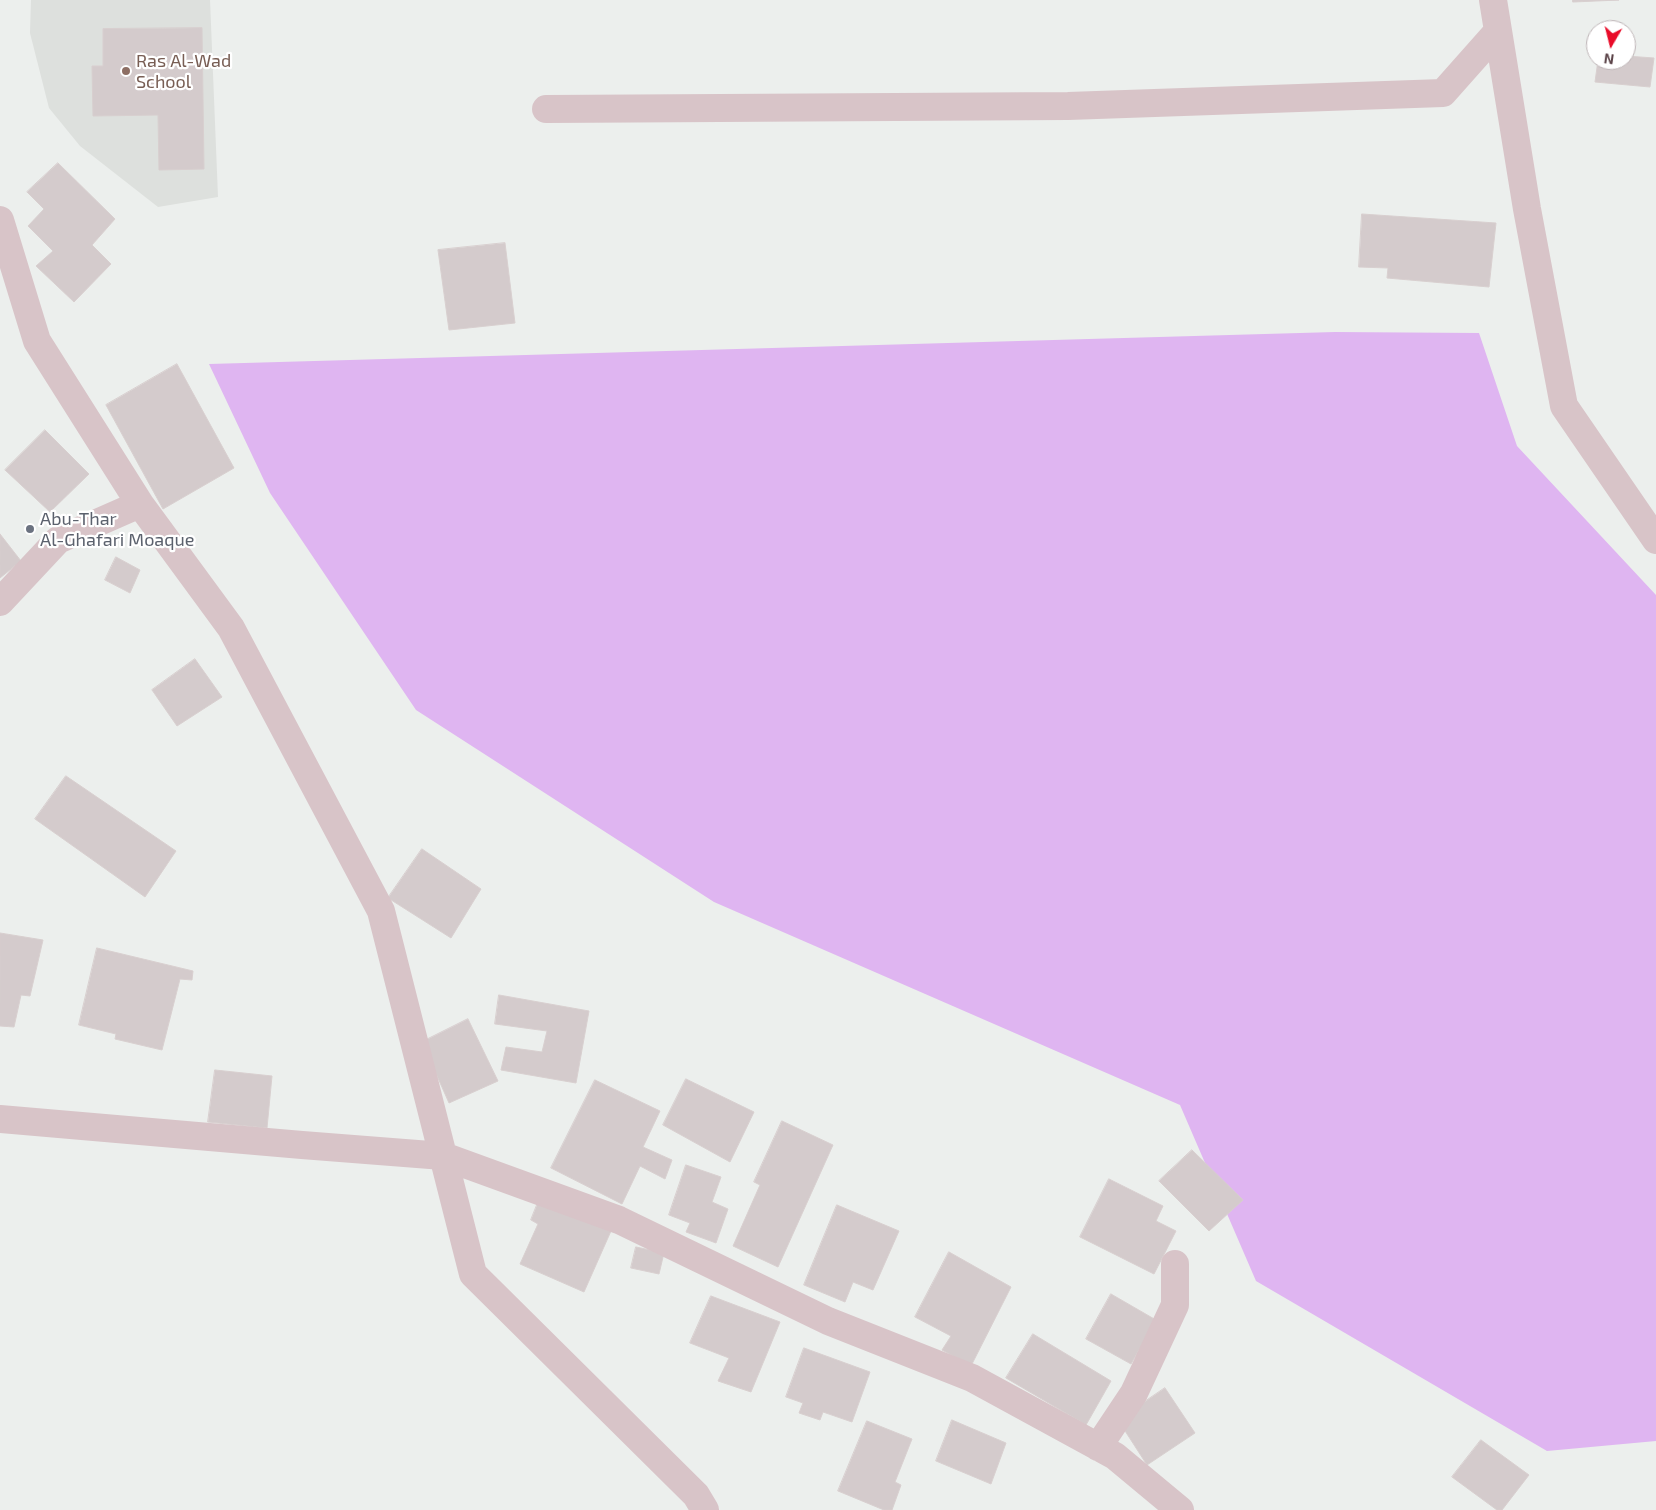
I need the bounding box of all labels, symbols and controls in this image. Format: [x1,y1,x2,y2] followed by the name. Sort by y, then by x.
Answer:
[1586,20,1636,70] north arrow
[136,50,231,92] place label: Ras Al-Wad School
[1603,50,1615,68] text: N
[120,65,132,77] marker: Ras Al-Wad School
[40,508,194,550] place label: Abu-Thar Al-Ghafari Moaque
[24,523,36,535] marker: Abu-Thar Al-Ghafari Moaque

